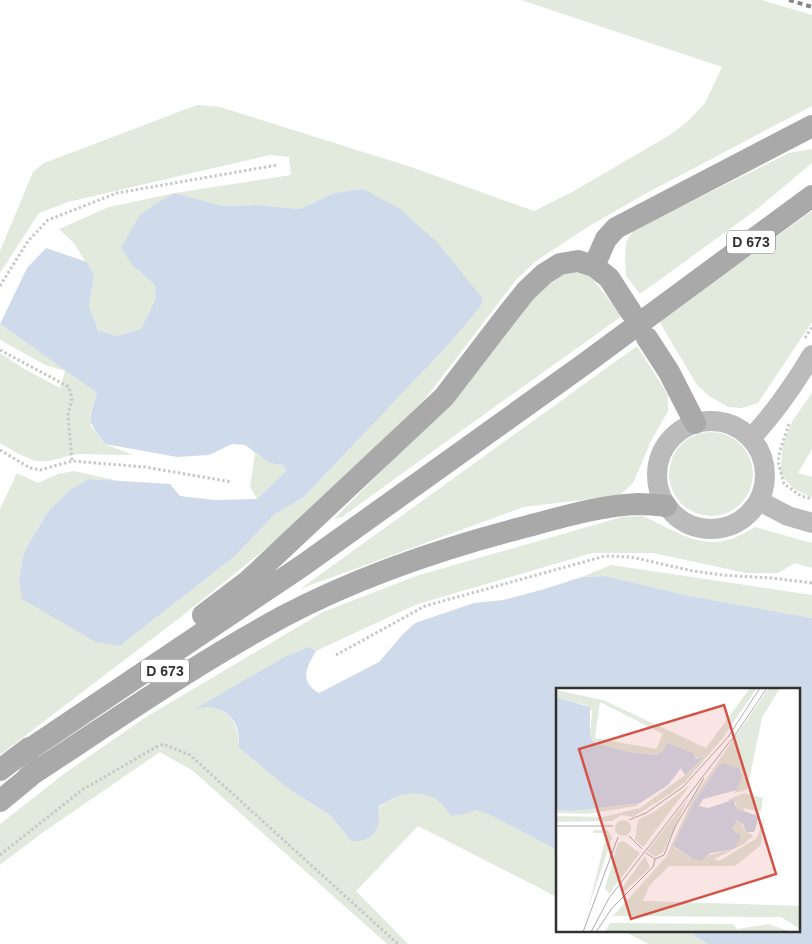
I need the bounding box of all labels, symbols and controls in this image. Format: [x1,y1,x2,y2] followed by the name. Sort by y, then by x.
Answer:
[727,230,775,253] road number: D 673
[141,659,189,682] road number: D 673
[556,688,800,932] inset map

